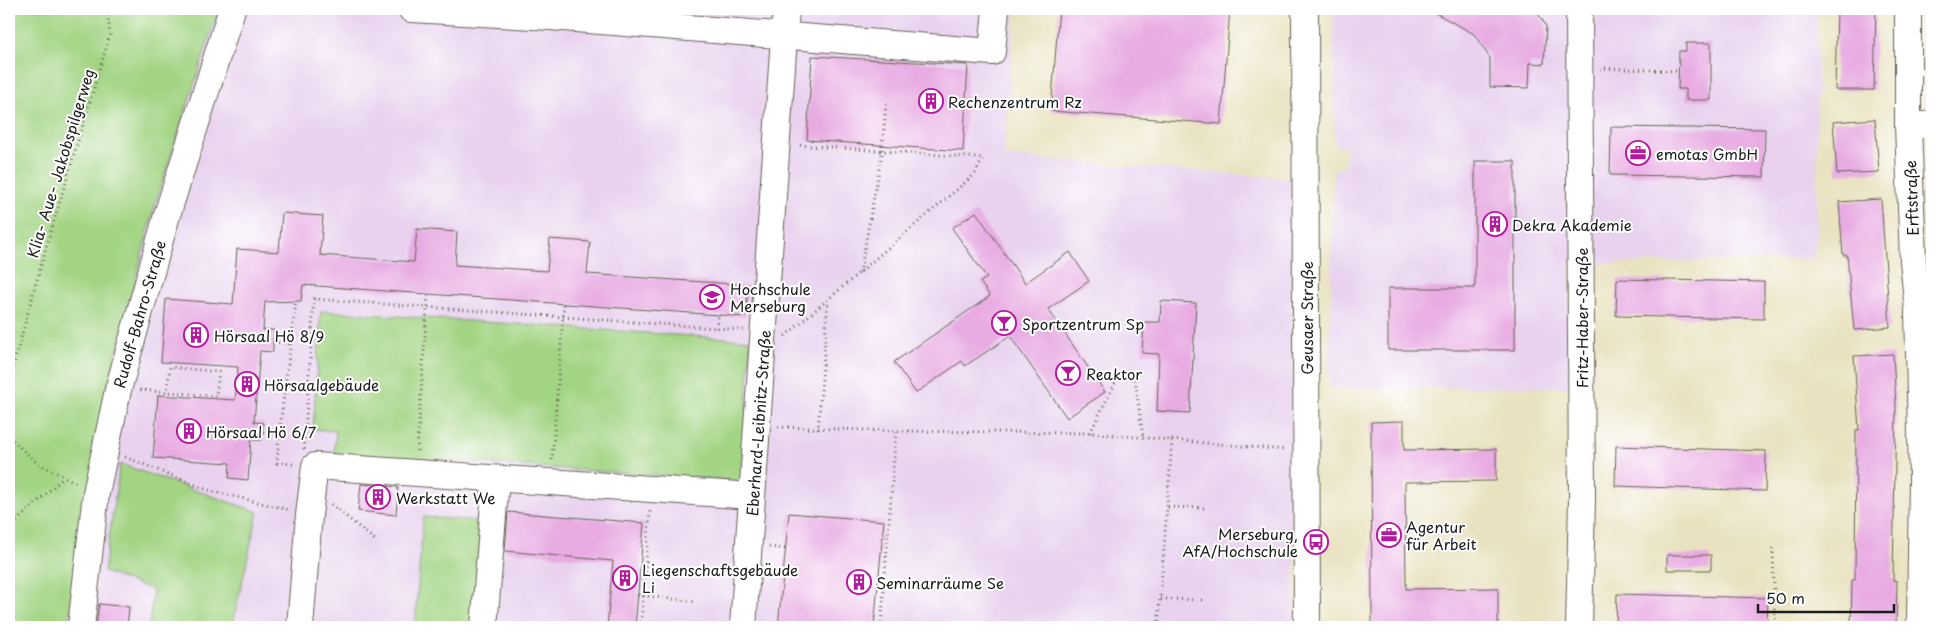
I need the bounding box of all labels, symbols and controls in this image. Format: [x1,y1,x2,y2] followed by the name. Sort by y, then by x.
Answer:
[20,65,100,261] street label: Klia- Aue- Jakobspilgerweg
[918,88,944,114] building icon: Rechenzentrum Rz
[948,90,1082,113] place label: Rechenzentrum Rz
[1625,140,1651,166] office icon: emotas GmbH
[1656,142,1758,165] place label: emotas GmbH
[1898,160,1924,236] street label: Erftstraße
[1482,211,1508,237] building icon: Dekra Akademie
[1512,213,1632,236] place label: Dekra Akademie
[107,237,171,391] street label: Rudolf-Bahro-Straße
[1570,248,1593,388] street label: Fritz-Haber-Straße
[1295,261,1318,375] street label: Geusaer Straße
[730,277,811,317] place label: Hochschule Merseburg
[699,284,725,310] school or university icon: Hochschule Merseburg
[991,310,1017,336] bar icon: Sportzentrum Sp
[1022,312,1144,335] place label: Sportzentrum Sp
[183,322,209,348] building icon: Hörsaal Hö 8/9
[214,324,324,347] place label: Hörsaal Hö 8/9
[740,329,776,517] street label: Eberhard-Leibnitz-Straße
[1055,360,1081,386] bar icon: Reaktor
[1086,362,1142,385] place label: Reaktor
[234,371,260,397] building icon: Hörsaalgebäude
[264,373,379,396] place label: Hörsaalgebäude
[176,418,202,444] building icon: Hörsaal Hö 6/7
[206,420,317,443] place label: Hörsaal Hö 6/7
[365,484,391,510] building icon: Werkstatt We
[396,486,495,509] place label: Werkstatt We
[1406,515,1477,555] place label: Agentur für Arbeit
[1182,522,1298,562] place label: Merseburg, AfA/Hochschule
[1376,522,1402,548] office icon: Agentur für Arbeit
[1303,529,1329,555] bus stop icon: Merseburg, AfA/Hochschule
[642,558,798,598] place label: Liegenschaftsgebäude Li
[612,565,638,591] building icon: Liegenschaftsgebäude Li
[846,569,872,595] building icon: Seminarräume Se
[876,571,1004,594] place label: Seminarräume Se
[1758,581,1895,613] scale bar
[1766,586,1805,609] text: 50 m

